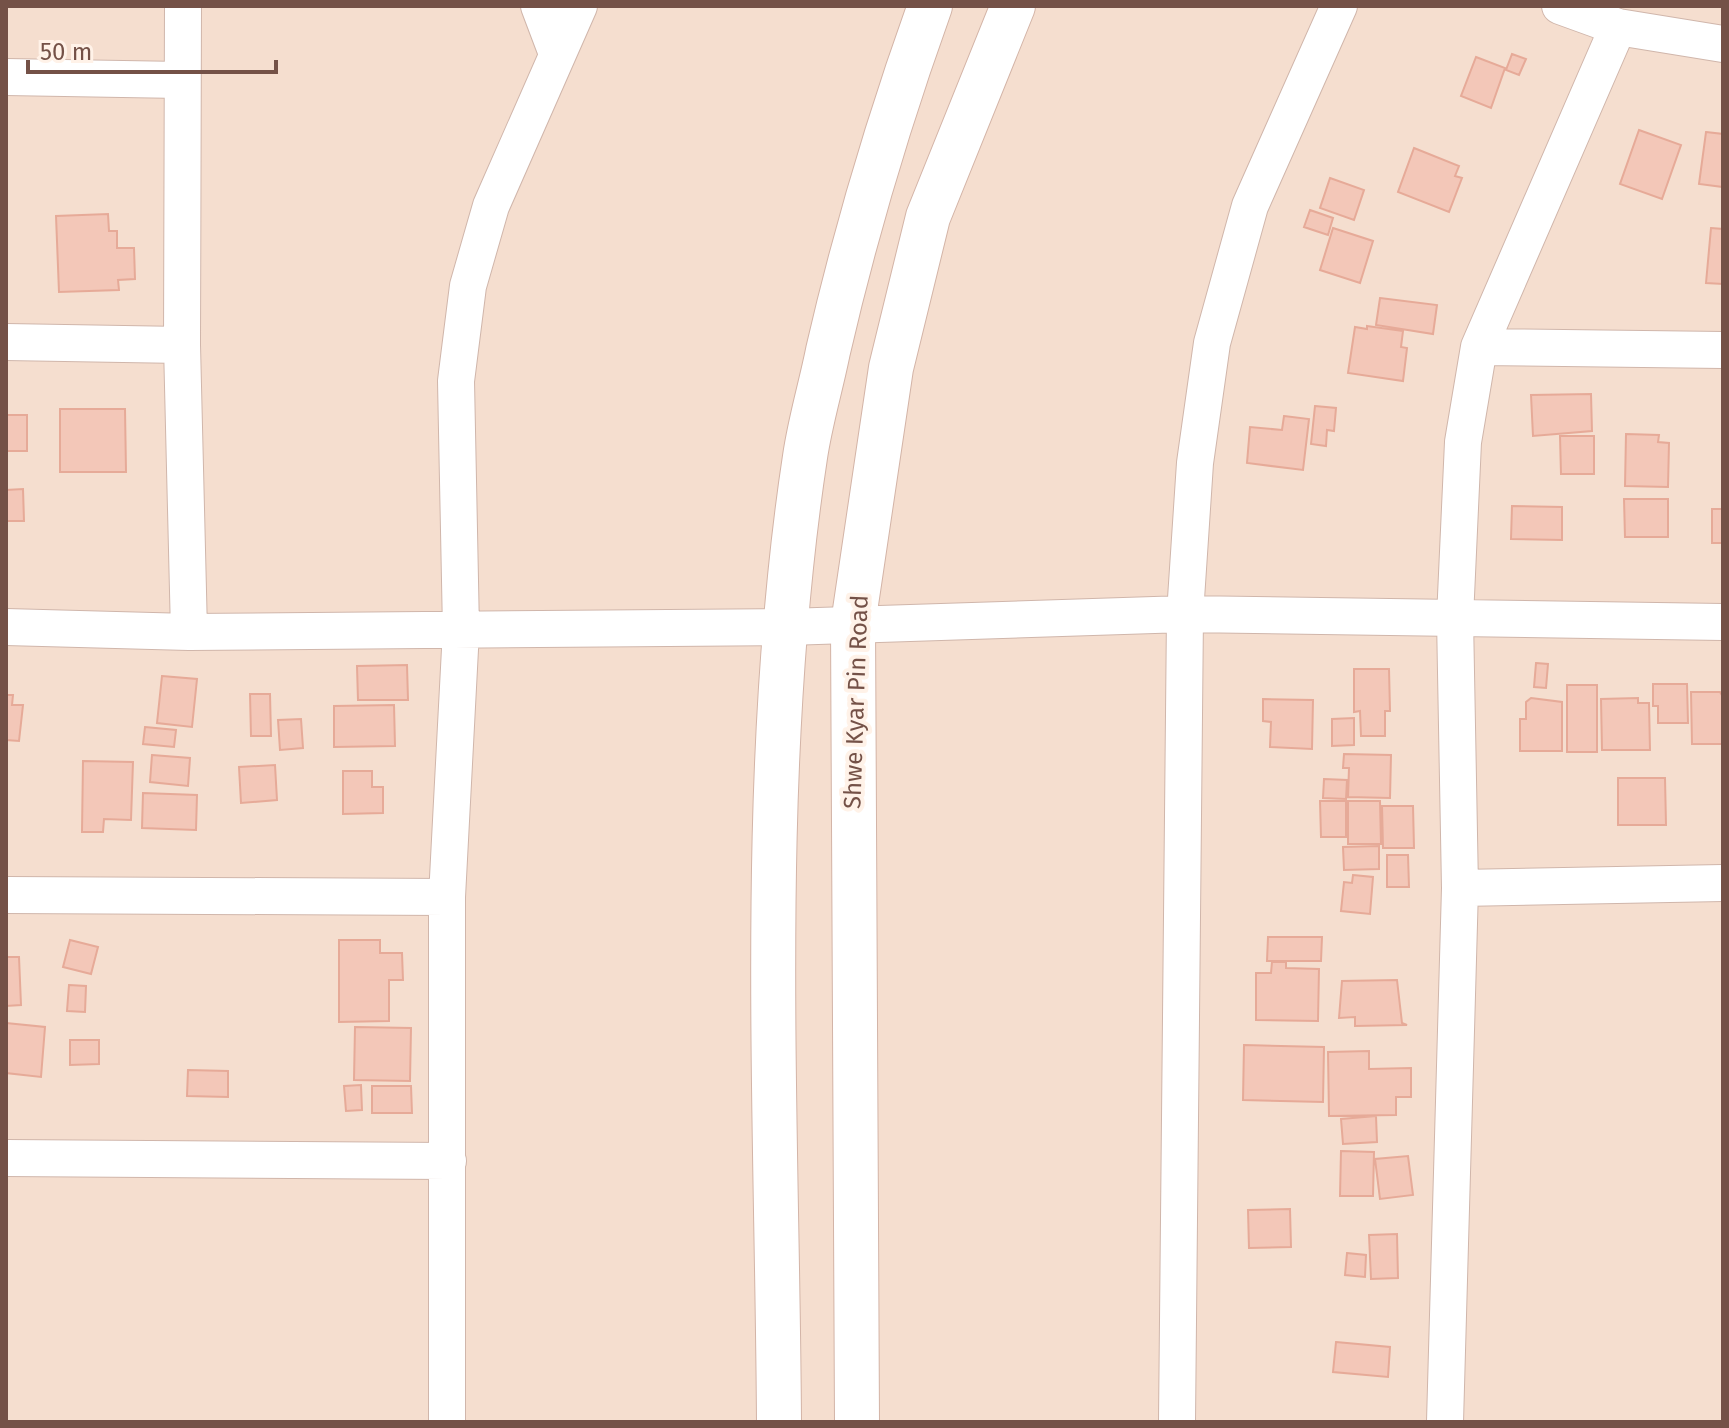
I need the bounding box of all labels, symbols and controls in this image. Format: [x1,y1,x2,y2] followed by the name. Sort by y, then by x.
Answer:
[28,24,276,74] scale bar
[40,38,92,66] text: 50 m
[838,594,874,810] street label: Shwe Kyar Pin Road

